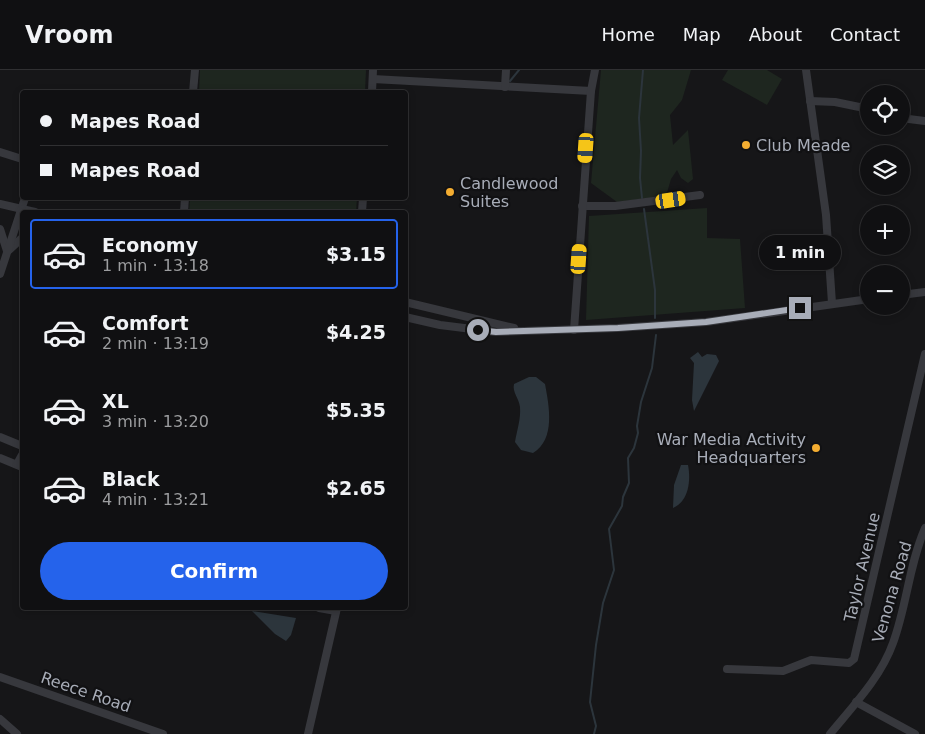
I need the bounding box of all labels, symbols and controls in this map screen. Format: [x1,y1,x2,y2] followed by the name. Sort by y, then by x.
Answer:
[25,21,113,49] text: Vroom
[602,24,655,45] text: Home
[683,24,721,45] text: Map
[749,24,802,45] text: About
[830,24,900,45] text: Contact
[860,85,910,315] map controls
[860,85,910,135] button: locate
[70,110,200,132] text: Mapes Road
[577,133,594,163] car
[756,136,850,155] place label: Club Meade
[740,139,752,151] marker: Club Meade
[860,145,910,195] button: layers
[70,159,200,181] text: Mapes Road
[460,174,558,211] place label: Candlewood Suites
[444,186,456,198] marker: Candlewood Suites
[655,190,686,210] car
[860,205,910,255] button: +
[42,232,87,277] icon: car
[102,234,198,256] text: Economy
[759,236,841,270] callout: 1 min
[326,243,386,265] text: $3.15
[775,243,825,262] text: 1 min
[570,244,587,274] car
[102,256,209,275] text: 1 min · 13:18
[860,265,910,315] button: −
[789,297,811,319] route end
[42,310,87,355] icon: car
[102,312,189,334] text: Comfort
[467,319,489,341] route start
[326,321,386,343] text: $4.25
[102,334,209,353] text: 2 min · 13:19
[42,388,87,433] icon: car
[102,390,129,412] text: XL
[326,399,386,421] text: $5.35
[102,412,209,431] text: 3 min · 13:20
[657,430,806,467] place label: War Media Activity Headquarters
[810,442,822,454] marker: War Media Activity Headquarters
[42,466,87,511] icon: car
[102,468,160,490] text: Black
[326,477,386,499] text: $2.65
[102,490,209,509] text: 4 min · 13:21
[840,510,884,625] street label: Taylor Avenue
[868,539,916,645] street label: Venona Road
[40,542,388,600] button: Confirm
[38,668,134,716] street label: Reece Road

